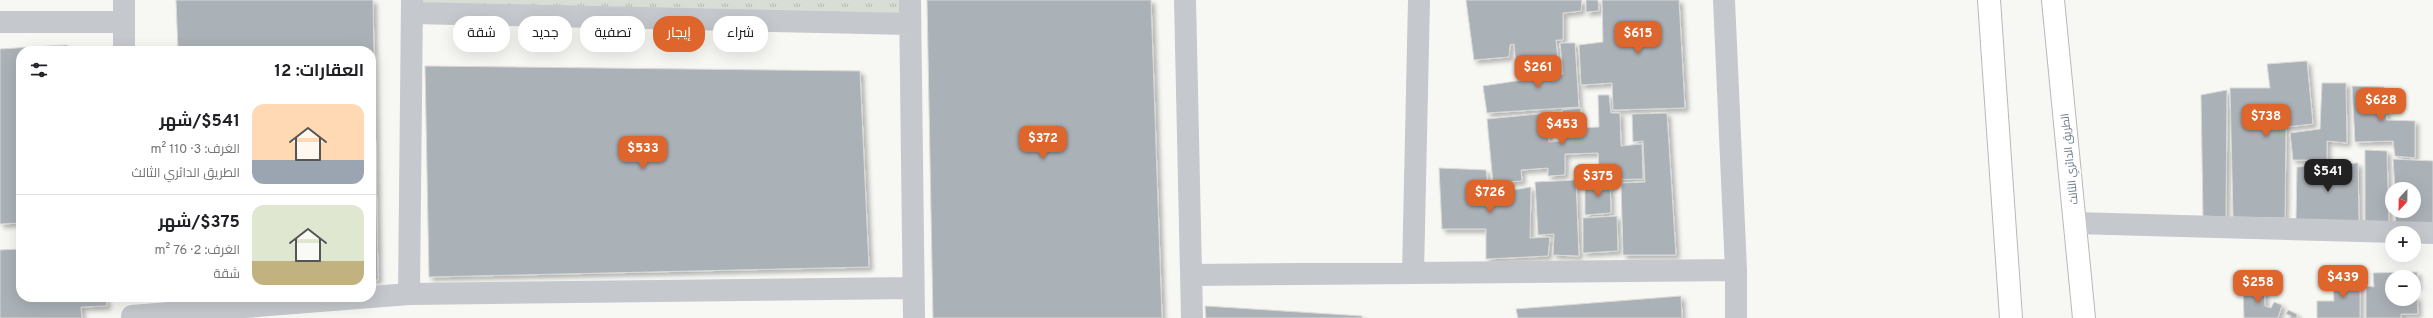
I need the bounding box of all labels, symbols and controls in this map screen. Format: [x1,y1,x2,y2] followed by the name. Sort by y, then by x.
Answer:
[453,16,510,52] chip: شقة
[518,16,572,52] chip: جديد
[580,16,645,52] chip: تصفية
[653,16,705,52] chip: إيجار
[713,16,768,52] chip: شراء
[1614,21,1662,55] pin: $615
[1624,26,1652,42] text: $615
[1514,55,1562,89] pin: $261
[28,59,50,81] icon: filters
[1524,60,1552,76] text: $261
[274,61,364,83] text: العقارات: 12
[2357,88,2405,122] pin: $628
[2365,93,2397,109] text: $628
[2242,104,2290,138] pin: $738
[2251,109,2281,125] text: $738
[159,111,240,133] text: $541/شهر
[1538,112,1586,146] pin: $453
[2058,112,2083,205] street label: الطريق الدائري الثالث
[1546,117,1578,133] text: $453
[284,120,332,168] icon: home
[1019,126,1067,160] pin: $372
[1028,131,1058,147] text: $372
[619,136,667,170] pin: $533
[627,141,659,157] text: $533
[151,142,240,158] text: الغرف: 3 · 110 m²
[2304,159,2352,193] pin: $541
[1574,164,1622,198] pin: $375
[2313,164,2343,180] text: $541
[132,166,240,182] text: الطريق الدائري الثالث
[1583,169,1613,185] text: $375
[1466,180,1514,214] pin: $726
[2385,182,2421,218] north arrow
[2385,182,2421,306] map controls
[1475,185,1505,201] text: $726
[158,212,240,234] text: $375/شهر
[284,221,332,269] icon: home
[2385,226,2421,262] button: +
[155,243,240,259] text: الغرف: 2 · 76 m²
[2319,265,2367,299] pin: $439
[213,267,240,283] text: شقة
[2234,270,2282,304] pin: $258
[2327,270,2359,286] text: $439
[2385,270,2421,306] button: −
[2242,275,2274,291] text: $258

